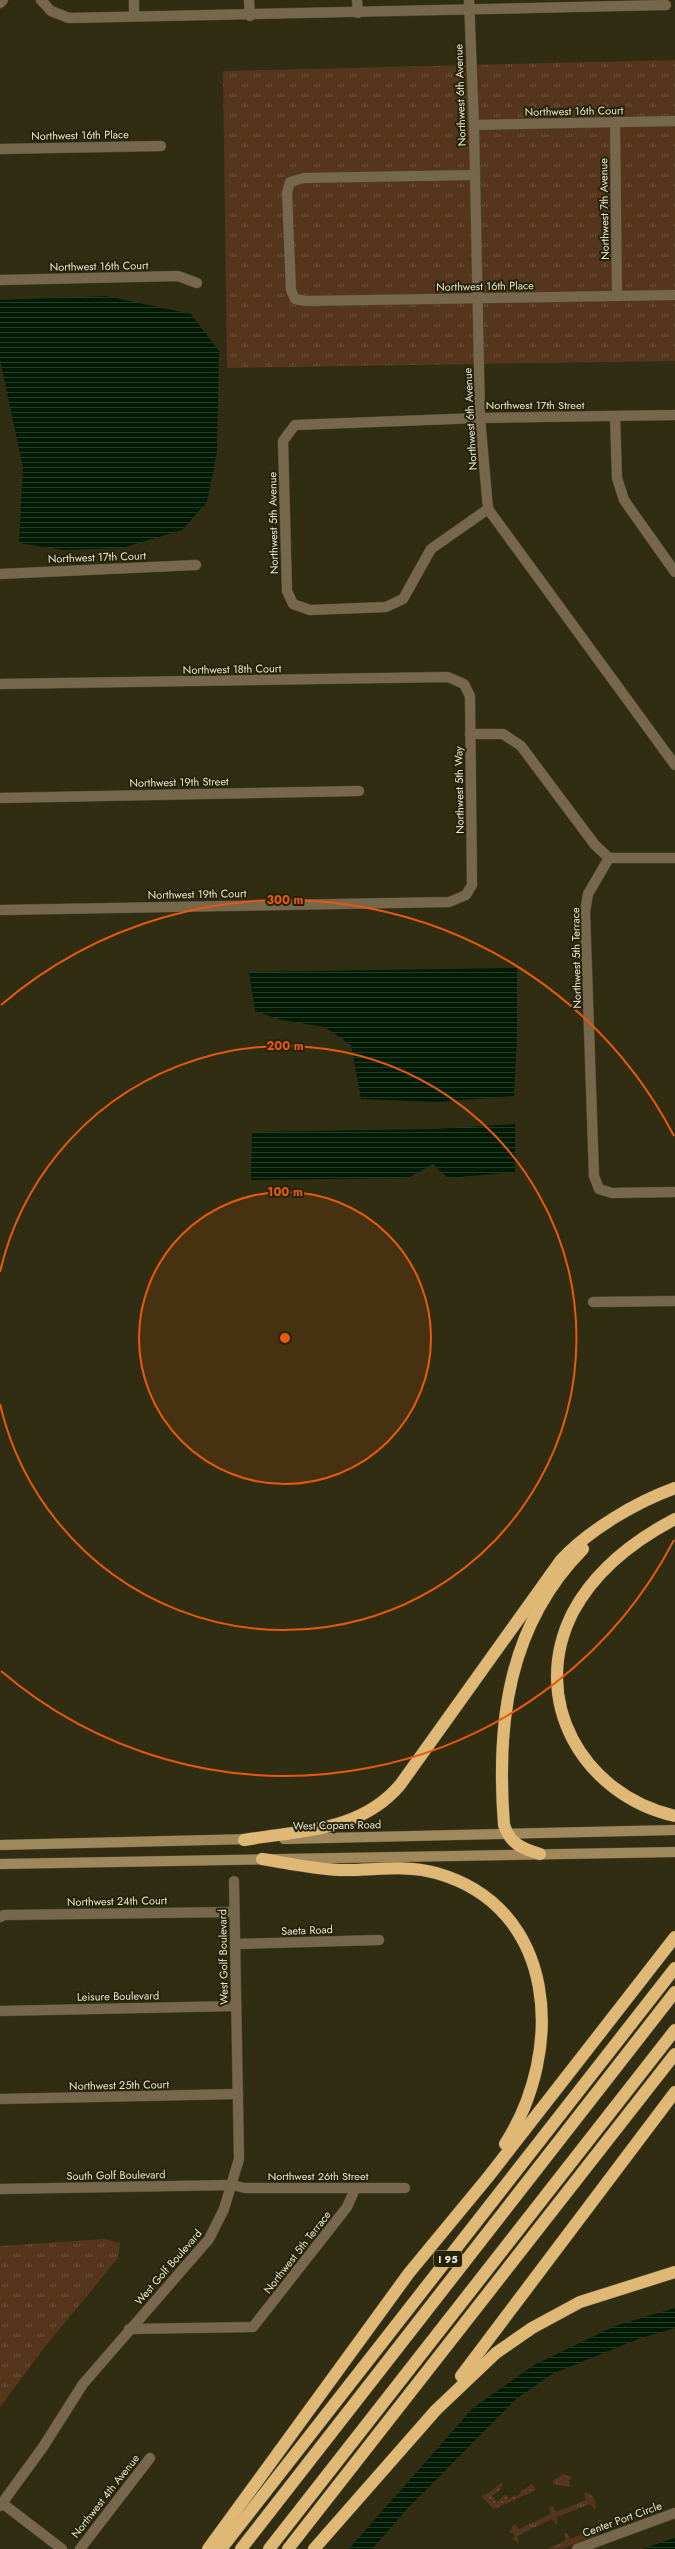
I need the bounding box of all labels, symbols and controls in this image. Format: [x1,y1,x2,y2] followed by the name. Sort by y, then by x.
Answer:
[450,43,470,146] street label: Northwest 6th Avenue
[524,102,624,120] street label: Northwest 16th Court
[31,126,129,144] street label: Northwest 16th Place
[595,158,613,260] street label: Northwest 7th Avenue
[49,257,149,275] street label: Northwest 16th Court
[436,277,534,295] street label: Northwest 16th Place
[459,367,481,471] street label: Northwest 6th Avenue
[486,397,585,413] street label: Northwest 17th Street
[264,471,282,574] street label: Northwest 5th Avenue
[48,547,147,567] street label: Northwest 17th Court
[183,660,282,678] street label: Northwest 18th Court
[450,746,468,834] street label: Northwest 5th Way
[129,773,229,791] street label: Northwest 19th Street
[147,885,247,903] street label: Northwest 19th Court
[267,891,304,909] text: 300 m
[567,907,585,1009] street label: Northwest 5th Terrace
[266,1037,304,1055] text: 200 m
[267,1183,303,1201] text: 100 m
[278,1331,292,1345] centre of rings
[293,1816,381,1834] street label: West Copans Road
[67,1892,168,1910] street label: Northwest 24th Court
[214,1909,232,2005] street label: West Golf Boulevard
[281,1921,333,1939] street label: Saeta Road
[77,1987,159,2005] street label: Leisure Boulevard
[69,2076,169,2094] street label: Northwest 25th Court
[66,2166,166,2184] street label: South Golf Boulevard
[268,2168,369,2184] street label: Northwest 26th Street
[259,2207,335,2297] street label: Northwest 5th Terrace
[131,2226,205,2308] street label: West Golf Boulevard
[434,2251,462,2267] road number: I 95
[67,2450,143,2541] street label: Northwest 4th Avenue
[580,2497,664,2541] street label: Center Port Circle

